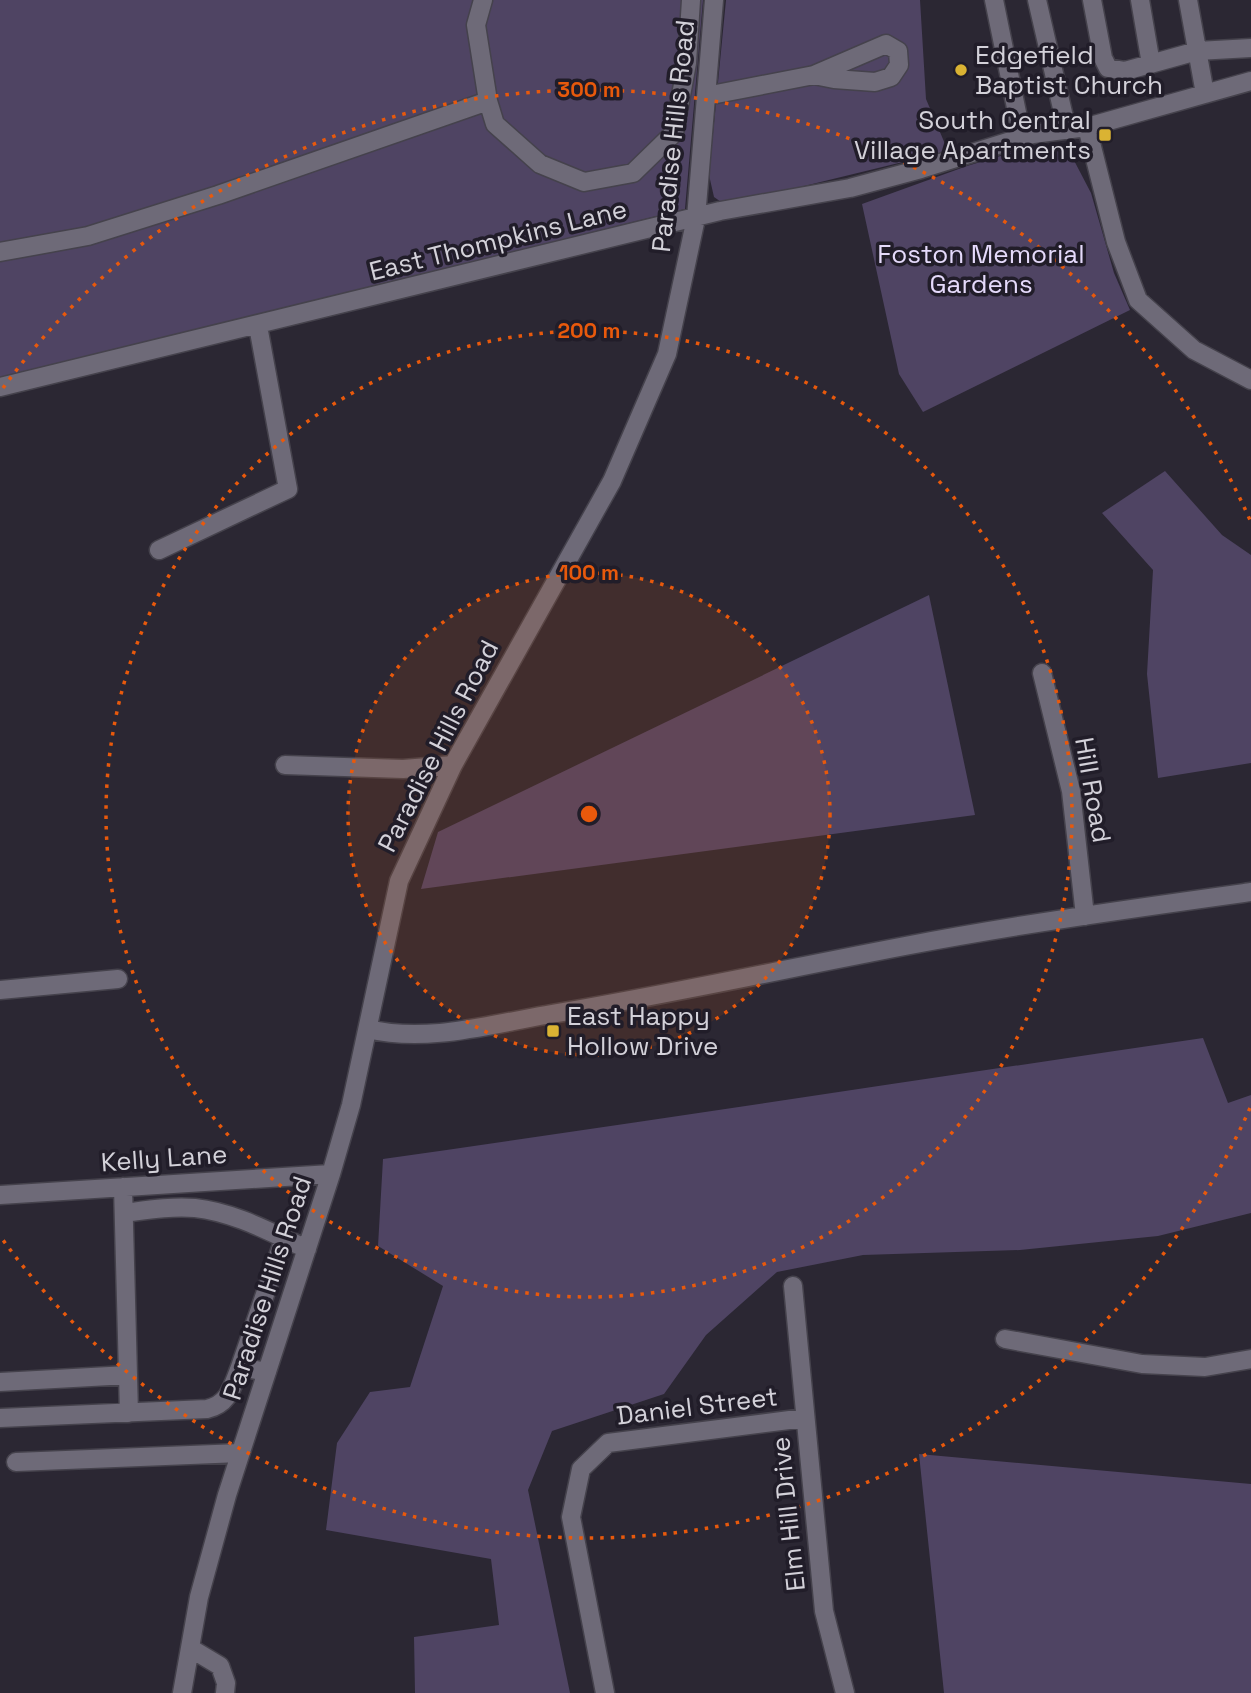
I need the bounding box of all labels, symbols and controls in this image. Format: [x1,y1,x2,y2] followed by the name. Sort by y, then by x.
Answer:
[644,18,702,254] street label: Paradise Hills Road
[975,38,1163,102] place label: Edgefield Baptist Church
[953,62,969,78] marker: Edgefield Baptist Church
[557,76,621,103] text: 300 m
[854,103,1091,167] place label: South Central Village Apartments
[1097,127,1113,143] marker: South Central Village Apartments
[366,192,630,288] street label: East Thompkins Lane
[877,237,1085,301] park label: Foston Memorial Gardens
[558,317,620,344] text: 200 m
[559,559,619,586] text: 100 m
[370,634,506,858] street label: Paradise Hills Road
[1067,735,1119,845] street label: Hill Road
[577,802,601,826] centre of rings
[567,999,718,1063] place label: East Happy Hollow Drive
[545,1023,561,1039] marker: East Happy Hollow Drive
[100,1137,228,1179] street label: Kelly Lane
[215,1172,319,1404] street label: Paradise Hills Road
[614,1379,780,1433] street label: Daniel Street
[763,1435,813,1593] street label: Elm Hill Drive

